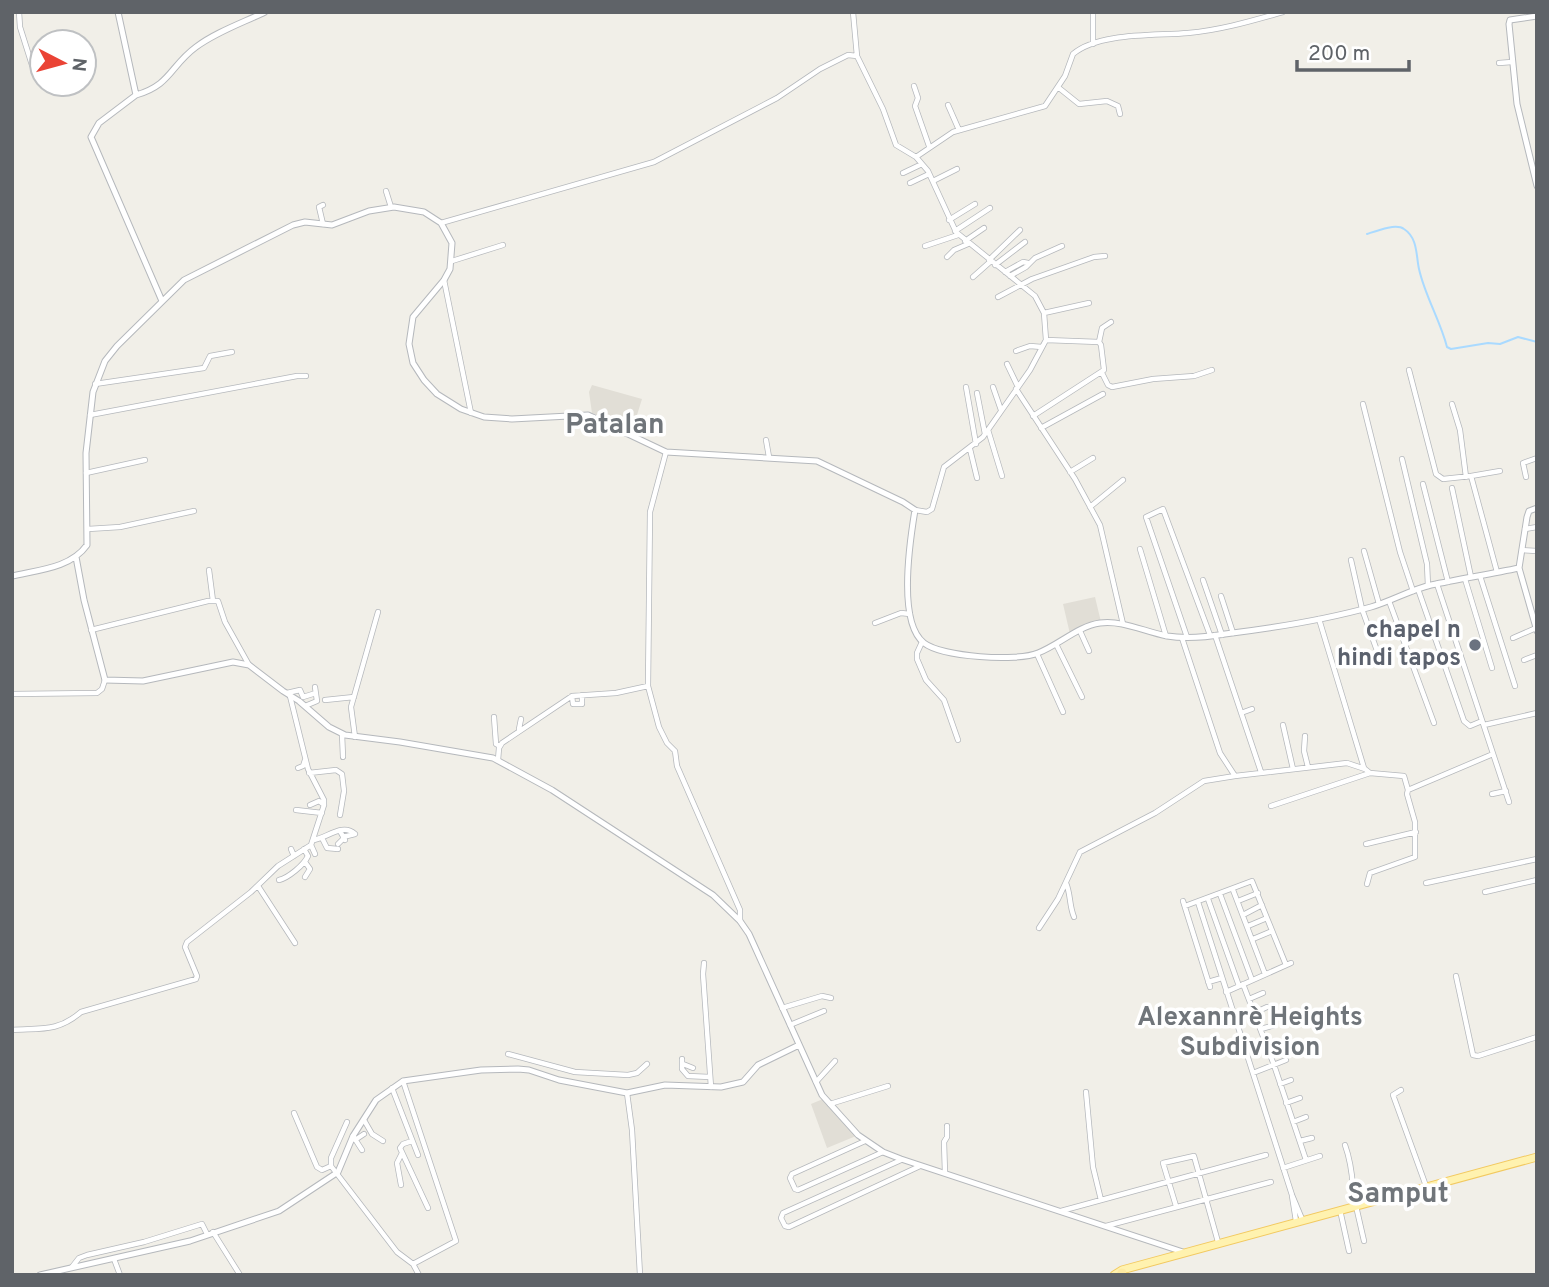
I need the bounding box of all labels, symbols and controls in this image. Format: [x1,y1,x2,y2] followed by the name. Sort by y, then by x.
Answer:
[28,28,98,98] north arrow
[1297,28,1409,72] scale bar
[1308,41,1370,68] text: 200 m
[65,57,91,73] text: N
[565,408,665,444] district label: Patalan
[1337,616,1461,674] place label: chapel n hindi tapos
[1467,637,1483,653] marker: chapel n hindi tapos
[1137,1002,1363,1065] district label: Alexannrè Heights Subdivision
[1347,1177,1449,1213] district label: Samput

